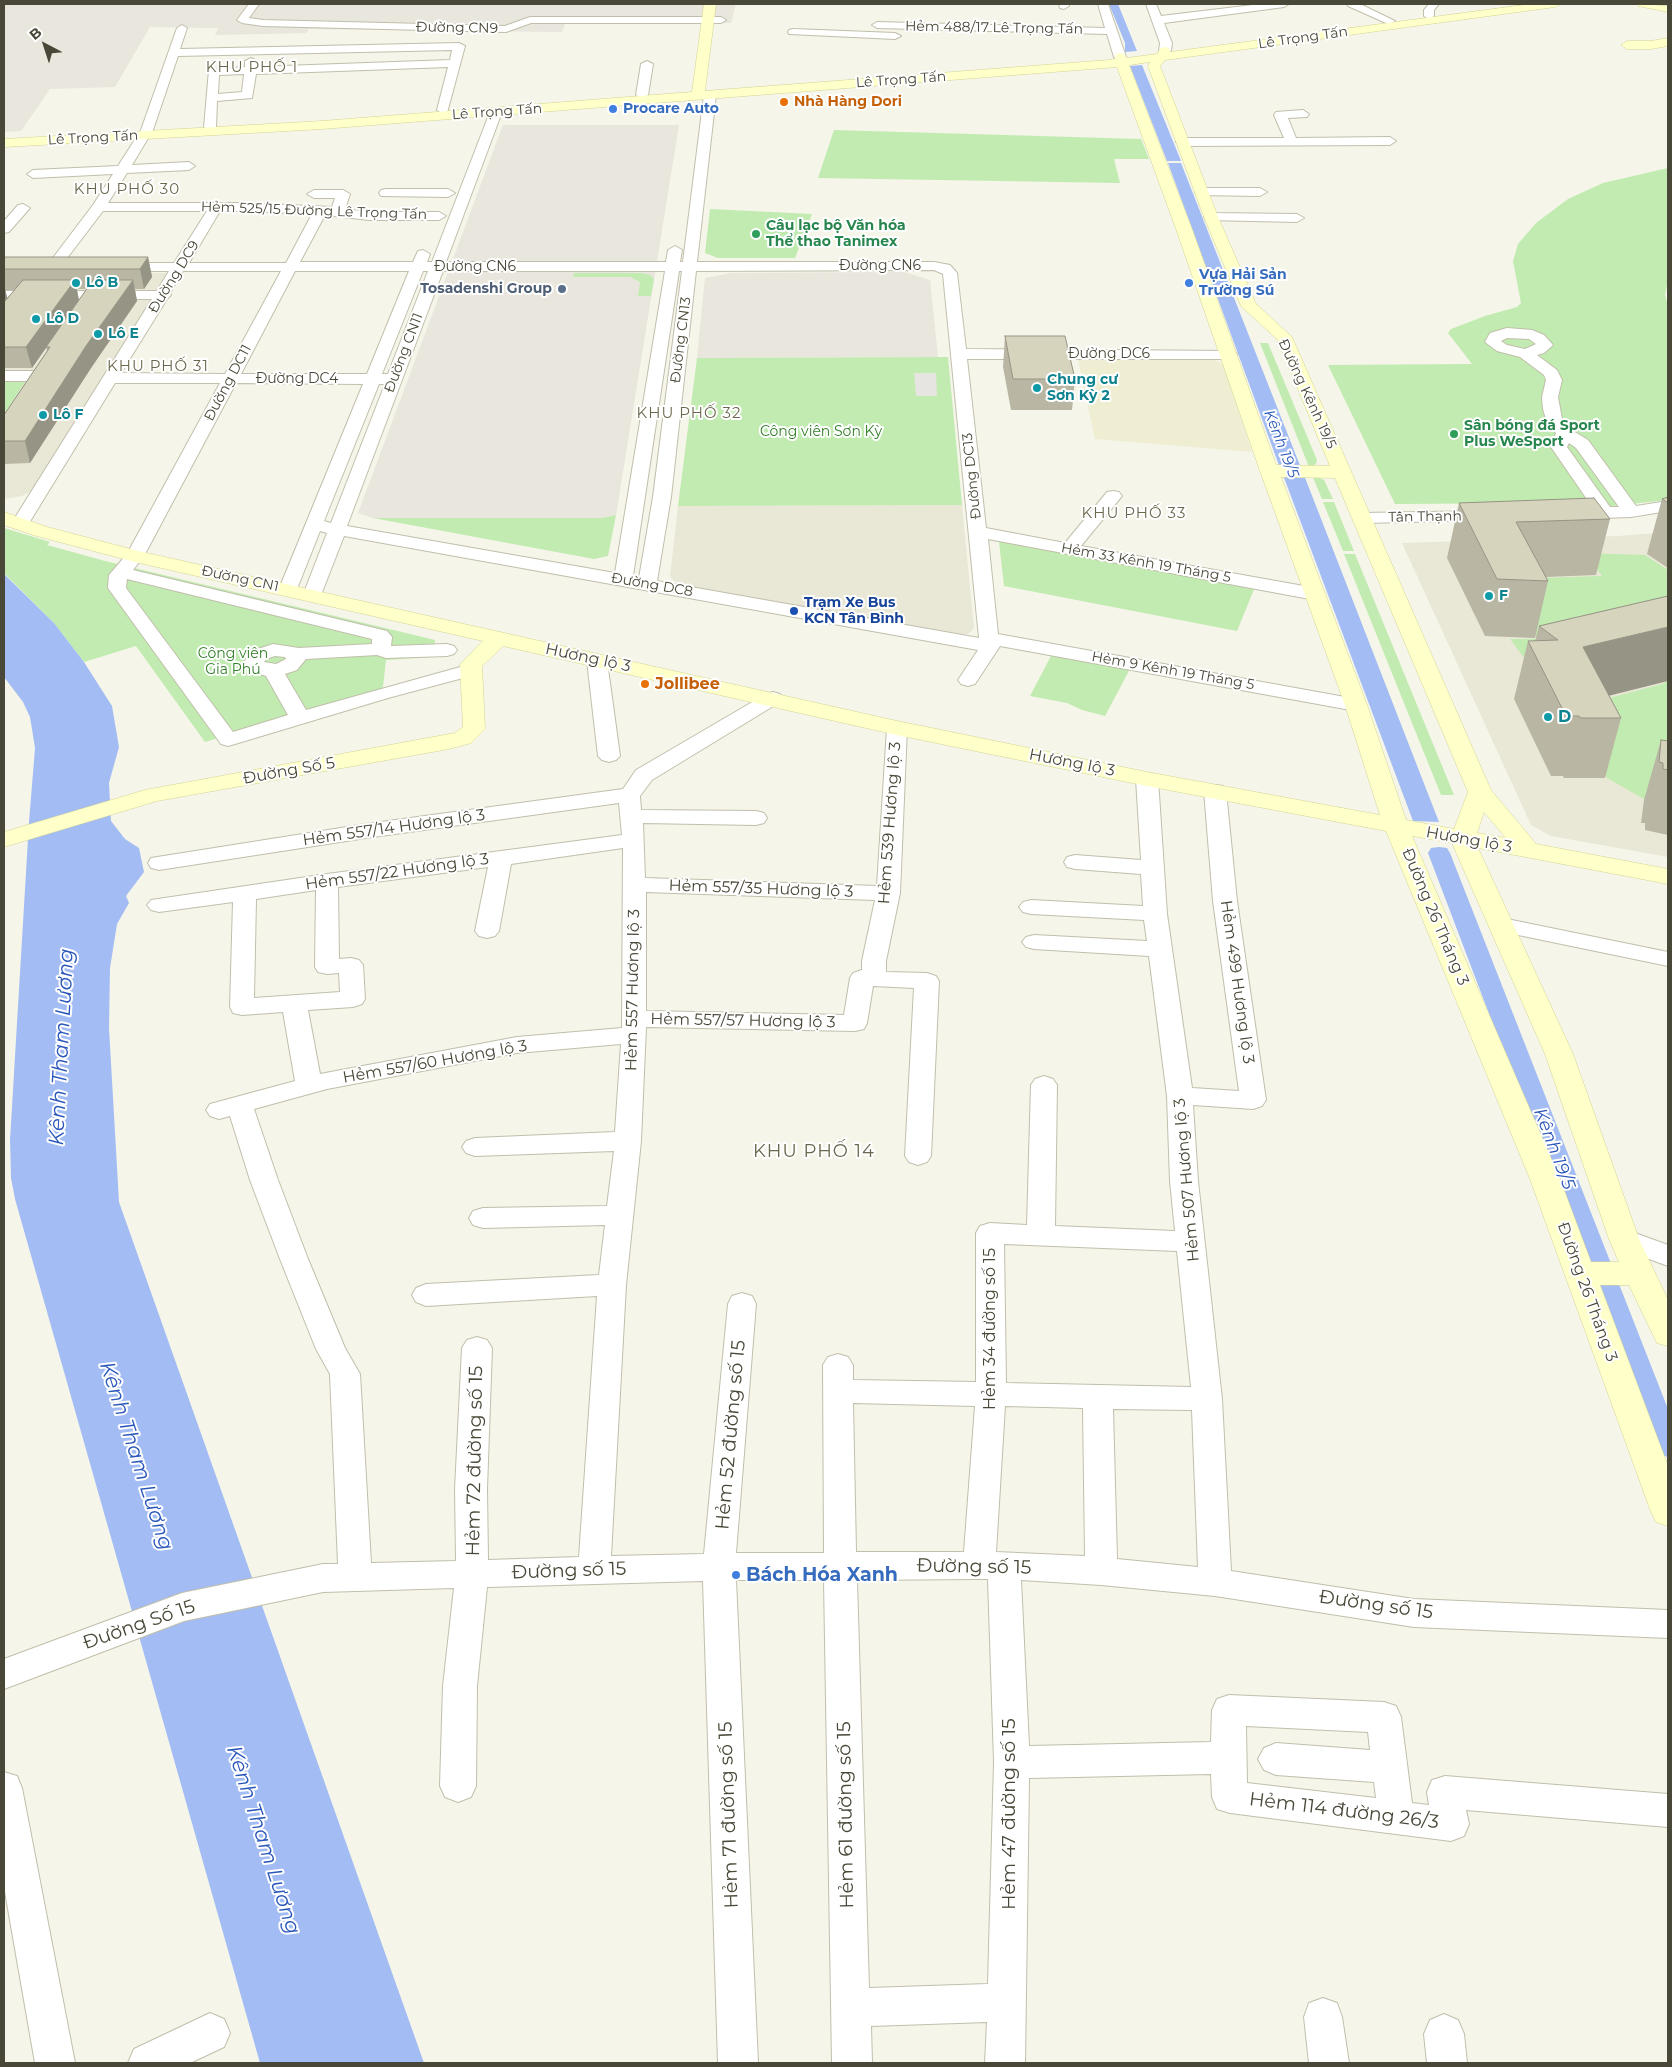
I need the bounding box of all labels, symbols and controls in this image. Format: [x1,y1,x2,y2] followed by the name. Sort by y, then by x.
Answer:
[905,18,1083,38] street label: Hẻm 488/17 Lê Trọng Tấn
[416,19,498,37] street label: Đường CN9
[20,20,70,70] north arrow
[25,23,45,44] text: B
[1257,23,1349,53] street label: Lê Trọng Tấn
[205,59,299,77] district label: KHU PHỐ 1
[855,68,947,92] street label: Lê Trọng Tấn
[794,94,902,110] place label: Nhà Hàng Dori
[778,96,790,108] marker: Nhà Hàng Dori
[451,100,543,124] street label: Lê Trọng Tấn
[623,101,719,117] place label: Procare Auto
[607,103,619,115] marker: Procare Auto
[47,127,139,149] street label: Lê Trọng Tấn
[73,181,181,199] district label: KHU PHỐ 30
[200,199,428,223] street label: Hẻm 525/15 Đường Lê Trọng Tấn
[766,218,906,250] place label: Câu lạc bộ Văn hóa Thể thao Tanimex
[750,228,762,240] marker: Câu lạc bộ Văn hóa Thể thao Tanimex
[145,238,203,316] street label: Đường DC9
[839,258,921,274] street label: Đường CN6
[434,259,516,275] street label: Đường CN6
[1199,267,1287,300] place label: Vựa Hải Sản Trường Sú
[86,275,118,291] place label: Lô B
[70,277,82,289] marker: Lô B
[1183,277,1195,289] marker: Vựa Hải Sản Trường Sú
[420,281,552,297] place label: Tosadenshi Group
[556,283,568,295] marker: Tosadenshi Group
[667,296,695,384] street label: Đường CN13
[46,311,79,327] place label: Lô D
[381,311,427,395] street label: Đường CN11
[30,313,42,325] marker: Lô D
[108,326,139,342] place label: Lô E
[92,328,104,340] marker: Lô E
[1274,337,1340,451] street label: Đường Kênh 19/5
[201,342,255,424] street label: Đường DC11
[1068,346,1150,362] street label: Đường DC6
[106,358,210,376] district label: KHU PHỐ 31
[256,371,338,387] street label: Đường DC4
[1047,372,1118,404] place label: Chung cư Sơn Kỳ 2
[1031,382,1043,394] marker: Chung cư Sơn Kỳ 2
[635,405,743,423] district label: KHU PHỐ 32
[53,407,83,423] place label: Lô F
[1260,407,1302,481] water label: Kênh 19/5
[37,409,49,421] marker: Lô F
[1464,418,1600,451] place label: Sân bóng đá Sport Plus WeSport
[760,424,882,440] park label: Công viên Sơn Kỳ
[1448,428,1460,440] marker: Sân bóng đá Sport Plus WeSport
[959,432,985,520] street label: Đường DC13
[1080,505,1188,523] district label: KHU PHỐ 33
[1388,508,1462,526] street label: Tân Thạnh
[1060,540,1232,586] street label: Hẻm 33 Kênh 19 Tháng 5
[200,563,280,595] street label: Đường CN1
[610,570,694,600] street label: Đường DC8
[1499,588,1508,604] place label: F
[1483,590,1495,602] marker: F
[804,595,904,628] place label: Trạm Xe Bus KCN Tân Bình
[788,605,800,617] marker: Trạm Xe Bus KCN Tân Bình
[543,640,633,676] street label: Hương lộ 3
[198,646,268,679] park label: Công viên Gia Phú
[1090,648,1256,694] street label: Hẻm 9 Kênh 19 Tháng 5
[655,674,720,694] place label: Jollibee
[639,678,651,690] marker: Jollibee
[1558,707,1571,727] place label: D
[1542,711,1554,723] marker: D
[875,741,905,905] street label: Hẻm 539 Hương lộ 3
[1027,745,1117,781] street label: Hương lộ 3
[242,753,336,789] street label: Đường Số 5
[302,806,486,850] street label: Hẻm 557/14 Hương lộ 3
[1424,823,1514,857] street label: Hương lộ 3
[1397,845,1473,989] street label: Đường 26 Tháng 3
[304,850,490,894] street label: Hẻm 557/22 Hương lộ 3
[668,876,854,902] street label: Hẻm 557/35 Hương lộ 3
[1216,899,1258,1065] street label: Hẻm 499 Hương lộ 3
[622,909,644,1071] street label: Hẻm 557 Hương lộ 3
[44,948,80,1146] water label: Kênh Tham Lương
[650,1010,836,1032] street label: Hẻm 557/57 Hương lộ 3
[341,1036,529,1088] street label: Hẻm 557/60 Hương lộ 3
[1170,1097,1204,1263] street label: Hẻm 507 Hương lộ 3
[1529,1105,1579,1193] water label: Kênh 19/5
[752,1141,876,1163] district label: KHU PHỐ 14
[1553,1220,1621,1364] street label: Đường 26 Tháng 3
[980,1248,1000,1410] street label: Hẻm 34 đường số 15
[711,1339,751,1531] street label: Hẻm 52 đường số 15
[94,1358,178,1554] water label: Kênh Tham Lương
[462,1365,488,1557] street label: Hẻm 72 đường số 15
[916,1555,1032,1579] street label: Đường số 15
[511,1558,627,1584] street label: Đường số 15
[746,1564,898,1586] place label: Bách Hóa Xanh
[730,1569,742,1581] marker: Bách Hóa Xanh
[1318,1586,1434,1624] street label: Đường số 15
[80,1595,198,1655] street label: Đường Số 15
[998,1718,1020,1910] street label: Hẻm 47 đường số 15
[714,1721,744,1909] street label: Hẻm 71 đường số 15
[833,1721,859,1909] street label: Hẻm 61 đường số 15
[221,1742,305,1938] water label: Kênh Tham Lương
[1248,1788,1440,1834] street label: Hẻm 114 đường 26/3

